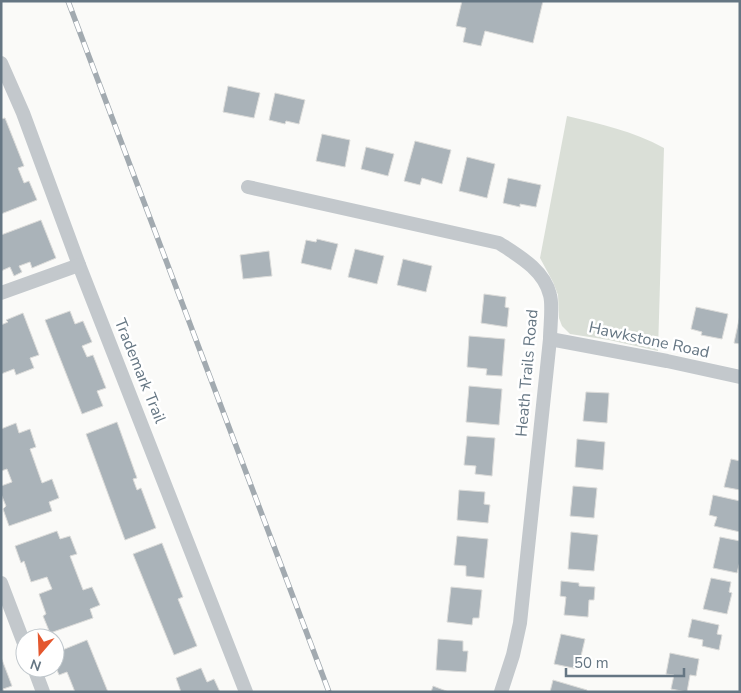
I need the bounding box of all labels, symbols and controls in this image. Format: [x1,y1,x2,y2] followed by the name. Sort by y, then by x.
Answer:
[510,308,544,438] street label: Heath Trails Road
[109,315,171,427] street label: Trademark Trail
[587,316,711,364] street label: Hawkstone Road
[15,628,65,678] north arrow
[566,646,684,678] scale bar
[574,653,609,673] text: 50 m
[28,654,44,676] text: N

